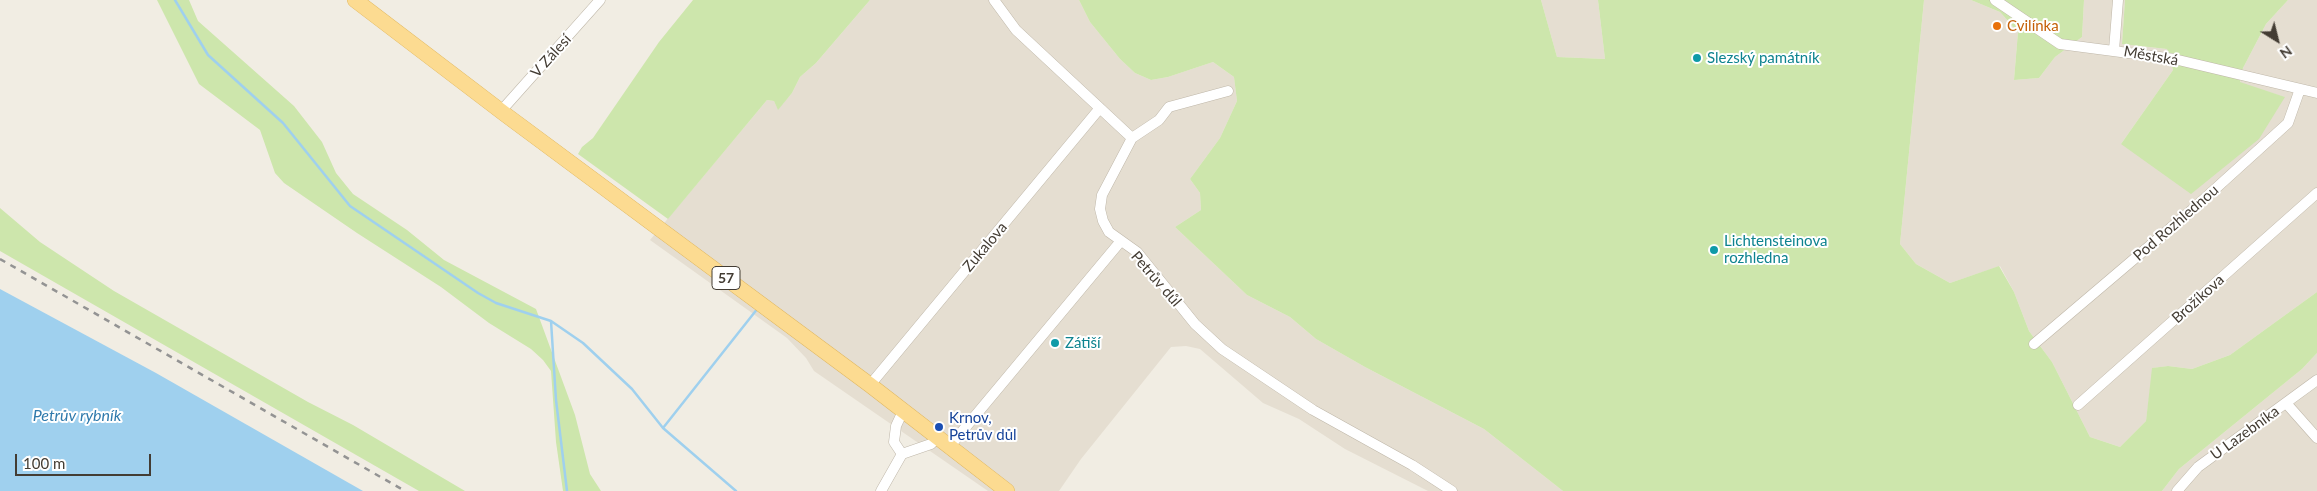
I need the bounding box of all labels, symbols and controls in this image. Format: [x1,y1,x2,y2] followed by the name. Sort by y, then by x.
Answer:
[2252,15,2302,65] north arrow
[2007,17,2059,35] place label: Cvilínka
[1991,20,2003,32] marker: Cvilínka
[527,31,575,81] street label: V Zálesí
[2122,42,2180,70] street label: Městská
[2277,42,2295,63] text: N
[1707,49,1820,67] place label: Slezský památník
[1691,52,1703,64] marker: Slezský památník
[2130,181,2222,265] street label: Pod Rozhlednou
[959,219,1011,275] street label: Zukalova
[1724,232,1827,267] place label: Lichtensteinova rozhledna
[1708,244,1720,256] marker: Lichtensteinova rozhledna
[1127,248,1185,310] street label: Petrův důl
[712,266,740,290] road number: 57
[2168,271,2228,327] street label: Brožíkova
[1065,334,1101,352] place label: Zátiší
[1049,337,1061,349] marker: Zátiší
[2207,402,2283,464] street label: U Lazebníka
[33,406,121,426] water label: Petrův rybník
[949,409,1017,444] place label: Krnov, Petrův důl
[933,421,945,433] marker: Krnov, Petrův důl
[18,444,154,476] scale bar
[23,454,65,472] text: 100 m

